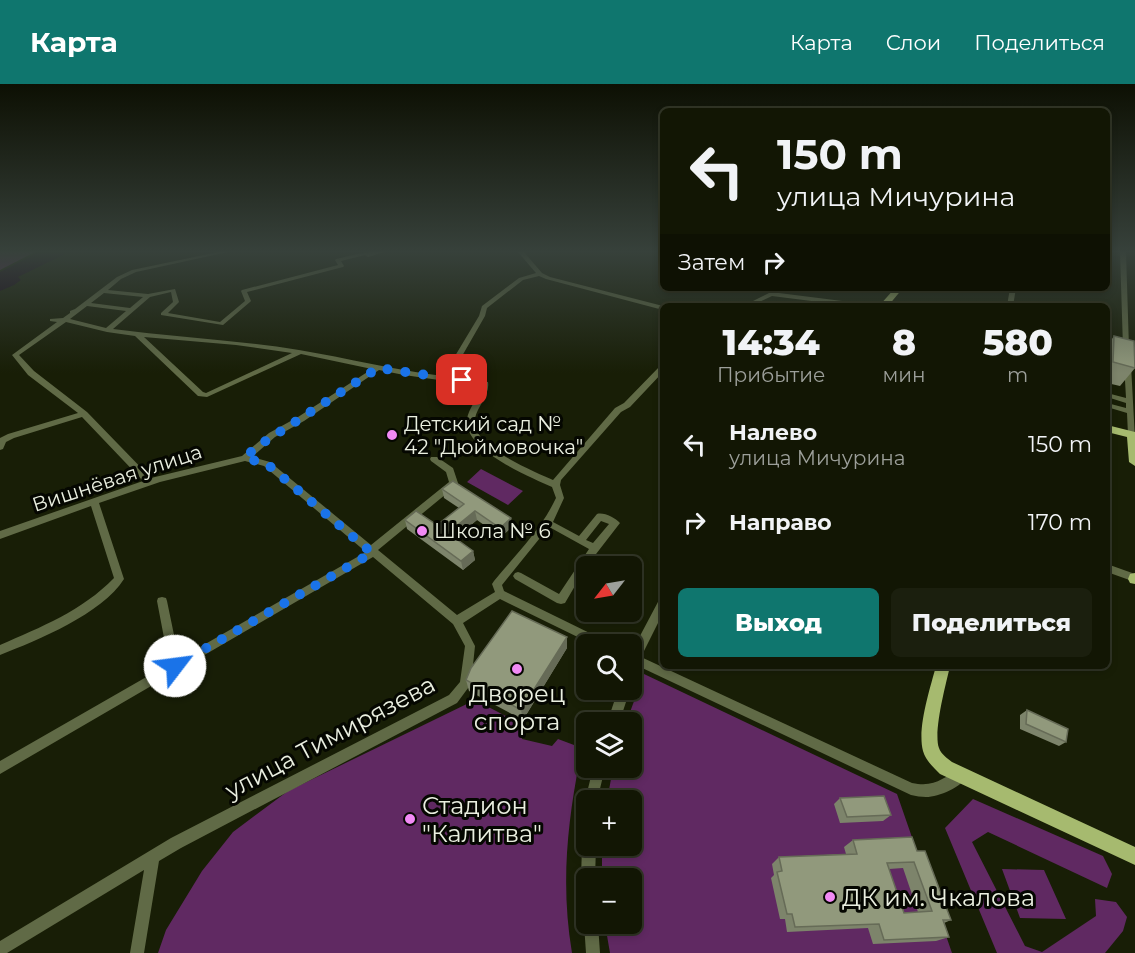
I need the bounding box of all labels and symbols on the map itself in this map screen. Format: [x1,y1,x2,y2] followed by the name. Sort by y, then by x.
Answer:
[436,354,487,405] pin
[404,412,583,459] place label: Детский сад № 42 "Дюймовочка"
[385,428,399,442] marker: Детский сад № 42 "Дюймовочка"
[29,439,205,517] street label: Вишнёвая улица
[434,519,551,543] place label: Школа № 6
[415,524,429,538] marker: Школа № 6
[576,556,642,622] north arrow
[143,634,207,698] position arrow
[510,662,524,676] marker: Дворец спорта
[219,669,440,805] street label: улица Тимирязева
[469,679,565,736] place label: Дворец спорта
[422,791,542,848] place label: Стадион "Калитва"
[403,812,417,826] marker: Стадион "Калитва"
[842,883,1035,912] place label: ДК им. Чкалова
[823,890,837,904] marker: ДК им. Чкалова

